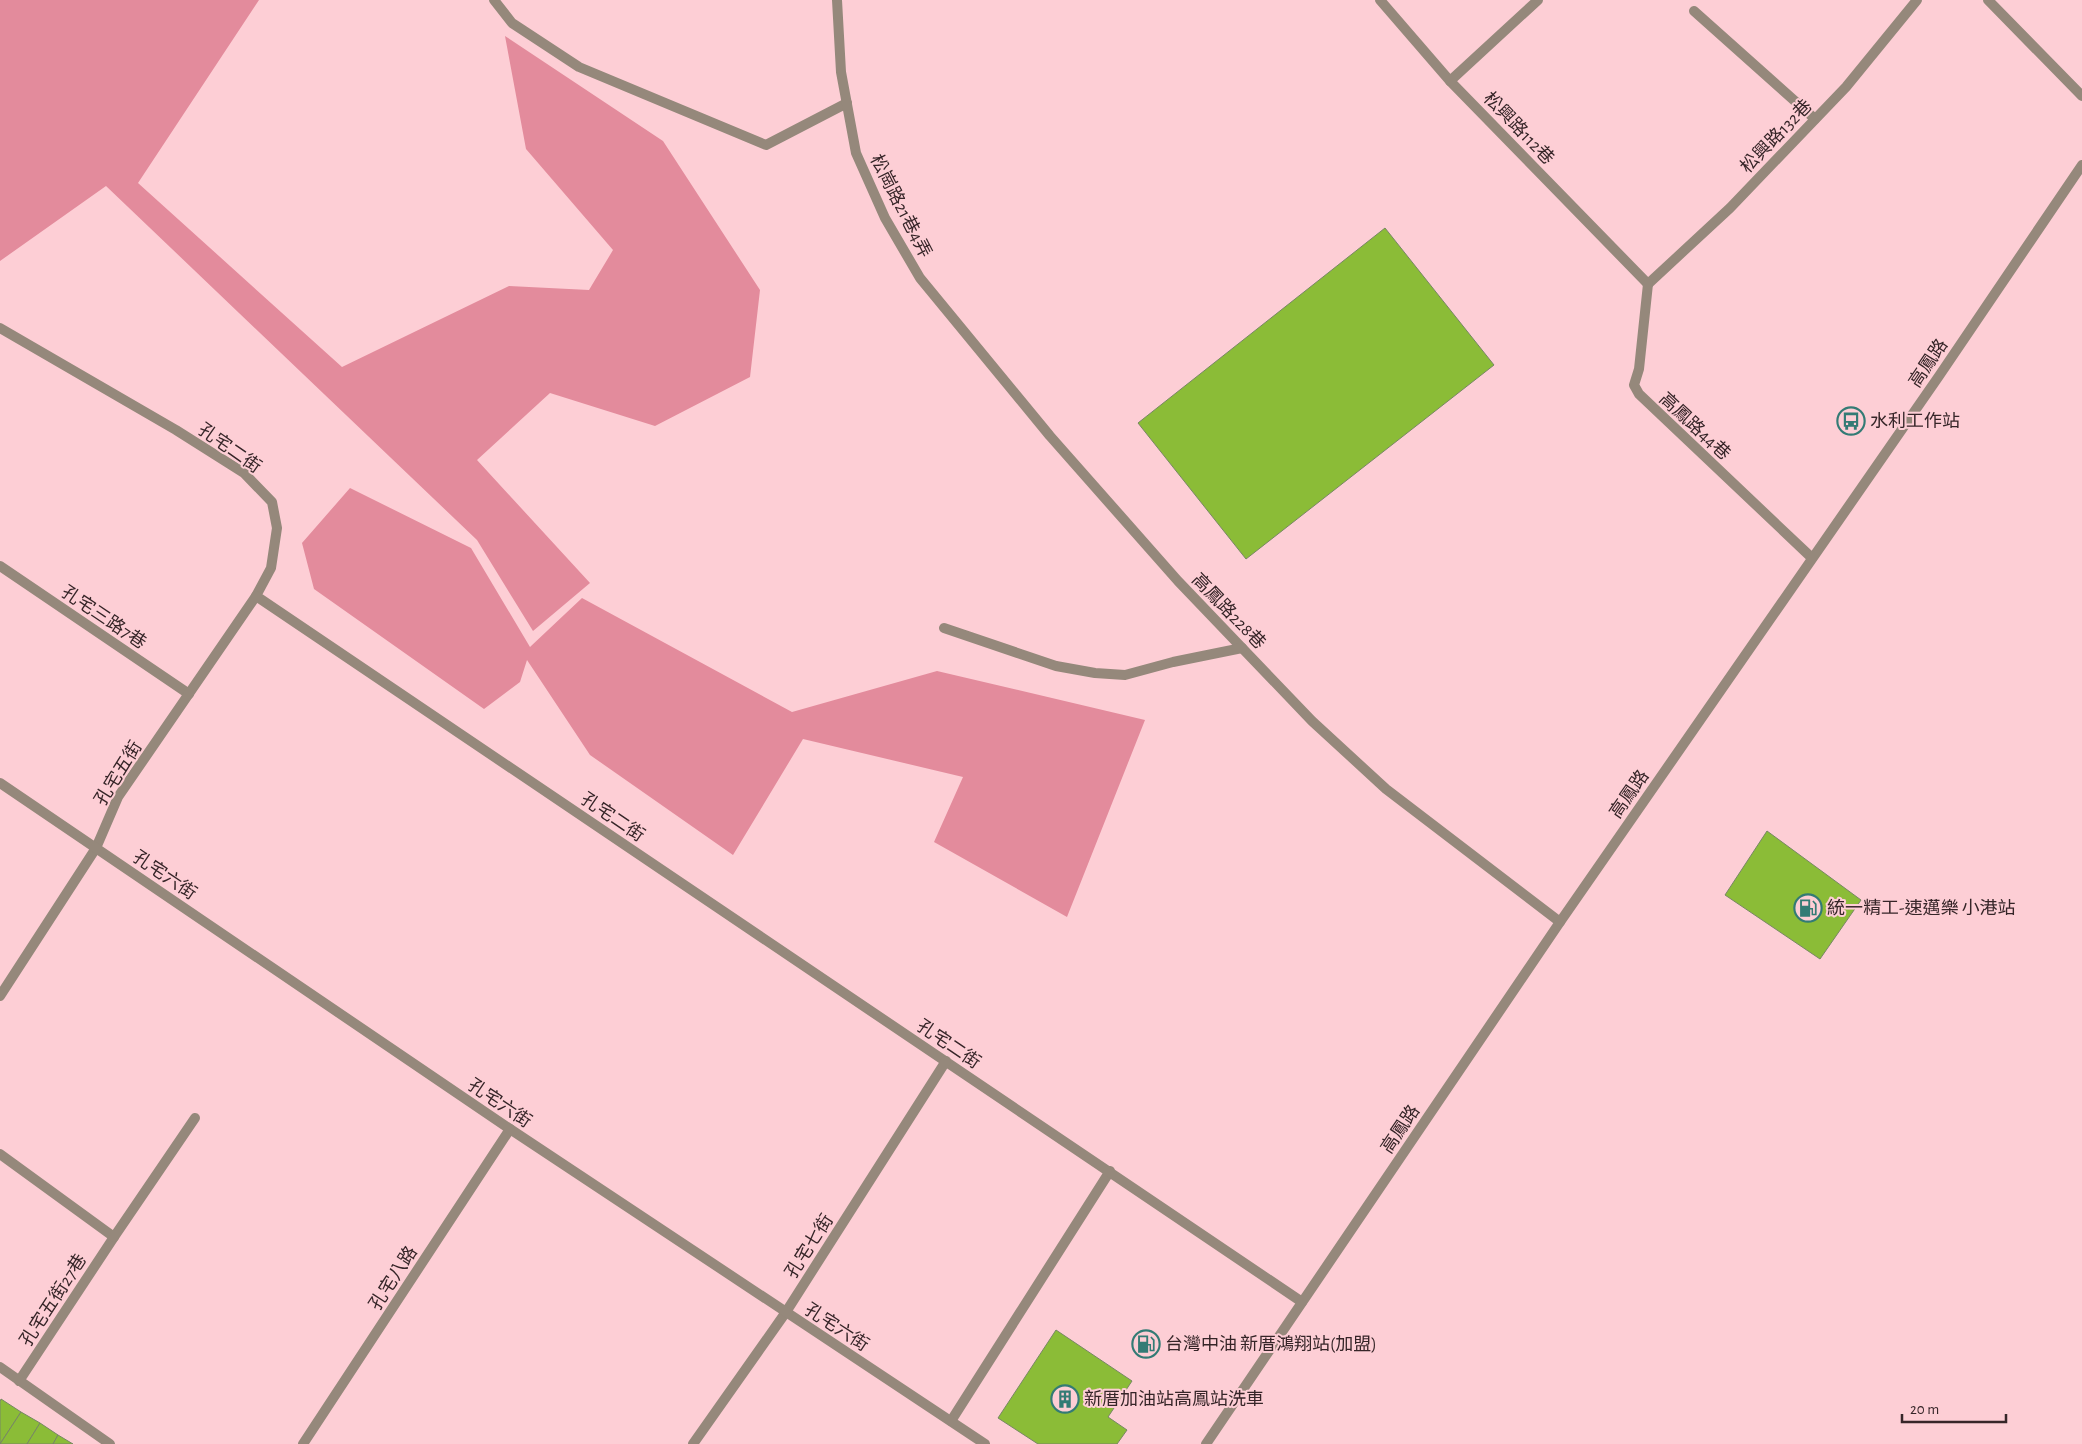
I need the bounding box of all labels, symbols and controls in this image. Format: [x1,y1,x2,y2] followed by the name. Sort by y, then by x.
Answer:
[1480,88,1558,168] street label: 松興路112巷
[1736,95,1816,177] street label: 松興路132巷
[866,151,936,261] street label: 松崗路21巷4弄
[1905,335,1951,391] street label: 高鳳路
[1656,388,1734,464] street label: 高鳳路44巷
[1836,406,1866,436] bus stop icon: 水利工作站
[1870,411,1960,431] place label: 水利工作站
[195,419,265,477] street label: 孔宅二街
[1188,569,1270,653] street label: 高鳳路228巷
[58,581,150,653] street label: 孔宅三路7巷
[90,737,146,809] street label: 孔宅五街
[1605,766,1653,822] street label: 高鳳路
[578,789,648,845] street label: 孔宅二街
[130,847,200,903] street label: 孔宅六街
[1793,893,1823,923] fuel station icon: 統一精工-速邁樂 小港站
[1827,898,2016,918] place label: 統一精工-速邁樂 小港站
[914,1016,984,1072] street label: 孔宅二街
[465,1075,535,1131] street label: 孔宅六街
[1377,1101,1423,1157] street label: 高鳳路
[781,1210,837,1282] street label: 孔宅七街
[365,1242,421,1314] street label: 孔宅八路
[16,1250,90,1350] street label: 孔宅五街27巷
[801,1299,873,1355] street label: 孔宅六街
[1131,1329,1161,1359] fuel station icon: 台灣中油 新厝鴻翔站(加盟)
[1165,1334,1377,1354] place label: 台灣中油 新厝鴻翔站(加盟)
[1050,1384,1080,1414] building icon: 新厝加油站高鳳站洗車
[1084,1389,1264,1409] place label: 新厝加油站高鳳站洗車
[1902,1392,2006,1424] scale bar
[1910,1402,1939,1417] text: 20 m

